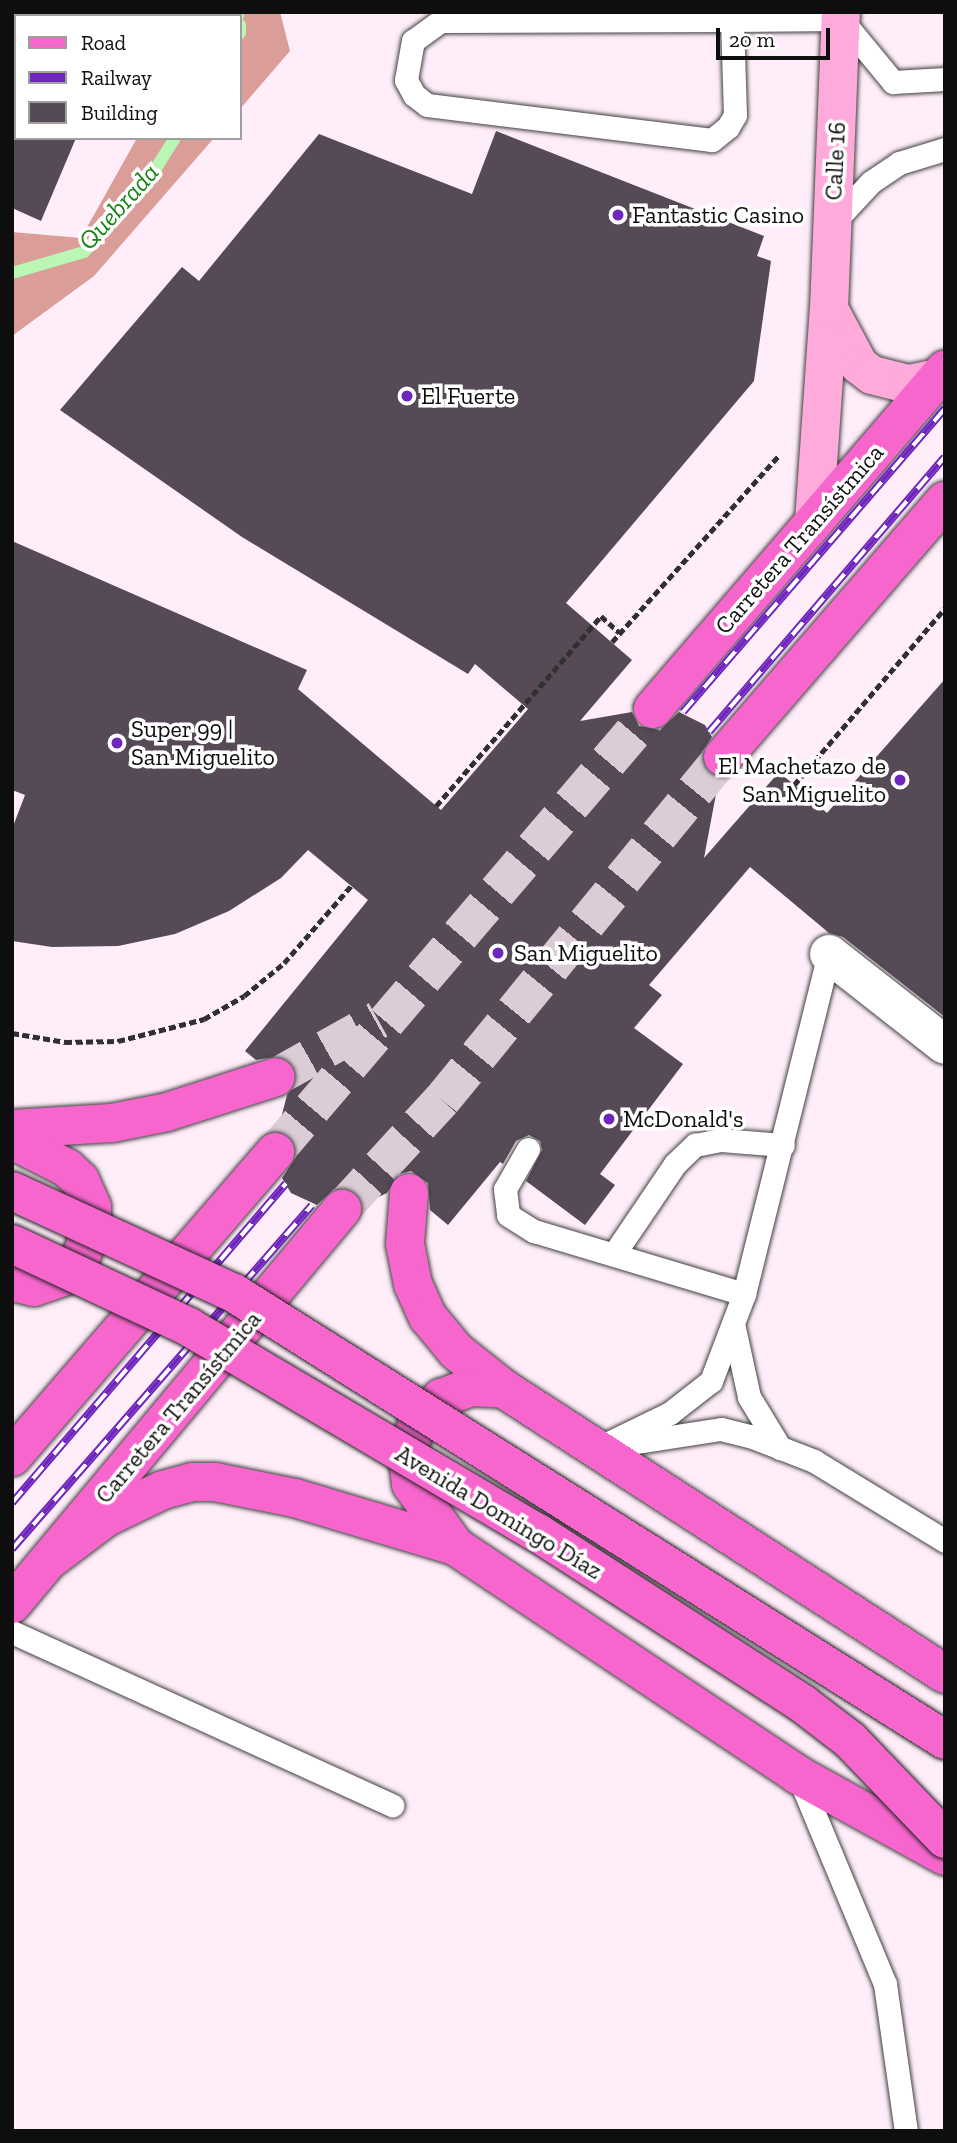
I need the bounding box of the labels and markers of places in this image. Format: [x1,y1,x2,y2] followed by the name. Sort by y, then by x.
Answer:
[632,201,804,229] place label: Fantastic Casino
[610,207,626,223] marker: Fantastic Casino
[421,382,515,410] place label: El Fuerte
[399,388,415,404] marker: El Fuerte
[131,715,275,771] place label: Super 99 | San Miguelito
[109,735,125,751] marker: Super 99 | San Miguelito
[718,752,886,808] place label: El Machetazo de San Miguelito
[892,772,908,788] marker: El Machetazo de San Miguelito
[514,939,658,967] place label: San Miguelito
[488,943,508,963] marker: San Miguelito
[623,1105,743,1133] place label: McDonald's
[601,1111,617,1127] marker: McDonald's

